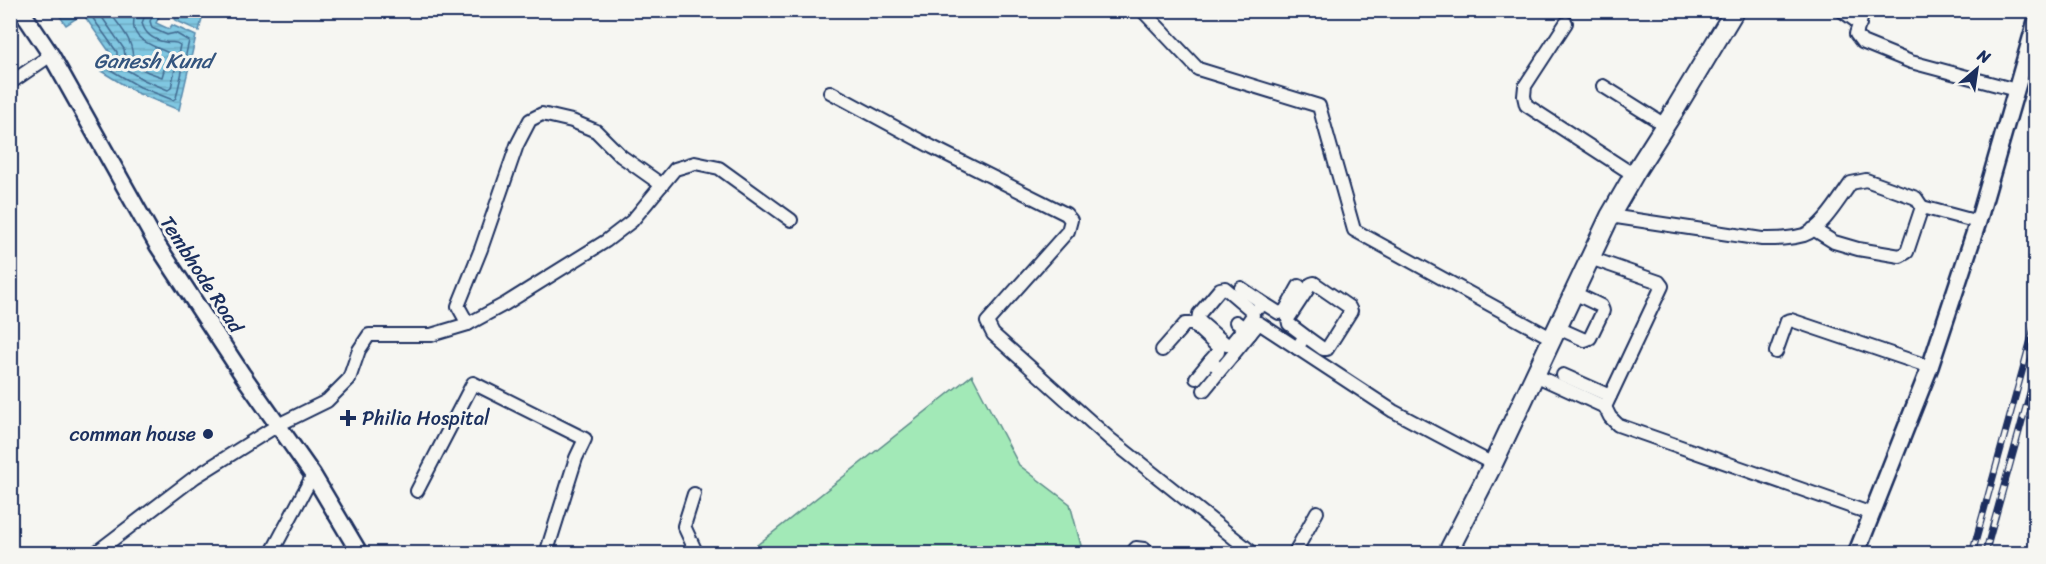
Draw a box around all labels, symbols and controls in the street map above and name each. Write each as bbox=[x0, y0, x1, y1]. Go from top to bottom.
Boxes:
north arrow bbox=[1947, 39, 2007, 99]
text: N bbox=[1971, 40, 1997, 72]
water label: Ganesh Kund bbox=[94, 42, 217, 80]
street label: Tembhode Road bbox=[150, 208, 254, 341]
place label: Philia Hospital bbox=[362, 401, 490, 436]
marker: Philia Hospital bbox=[339, 409, 357, 427]
place label: comman house bbox=[70, 417, 196, 452]
marker: comman house bbox=[201, 427, 215, 441]

